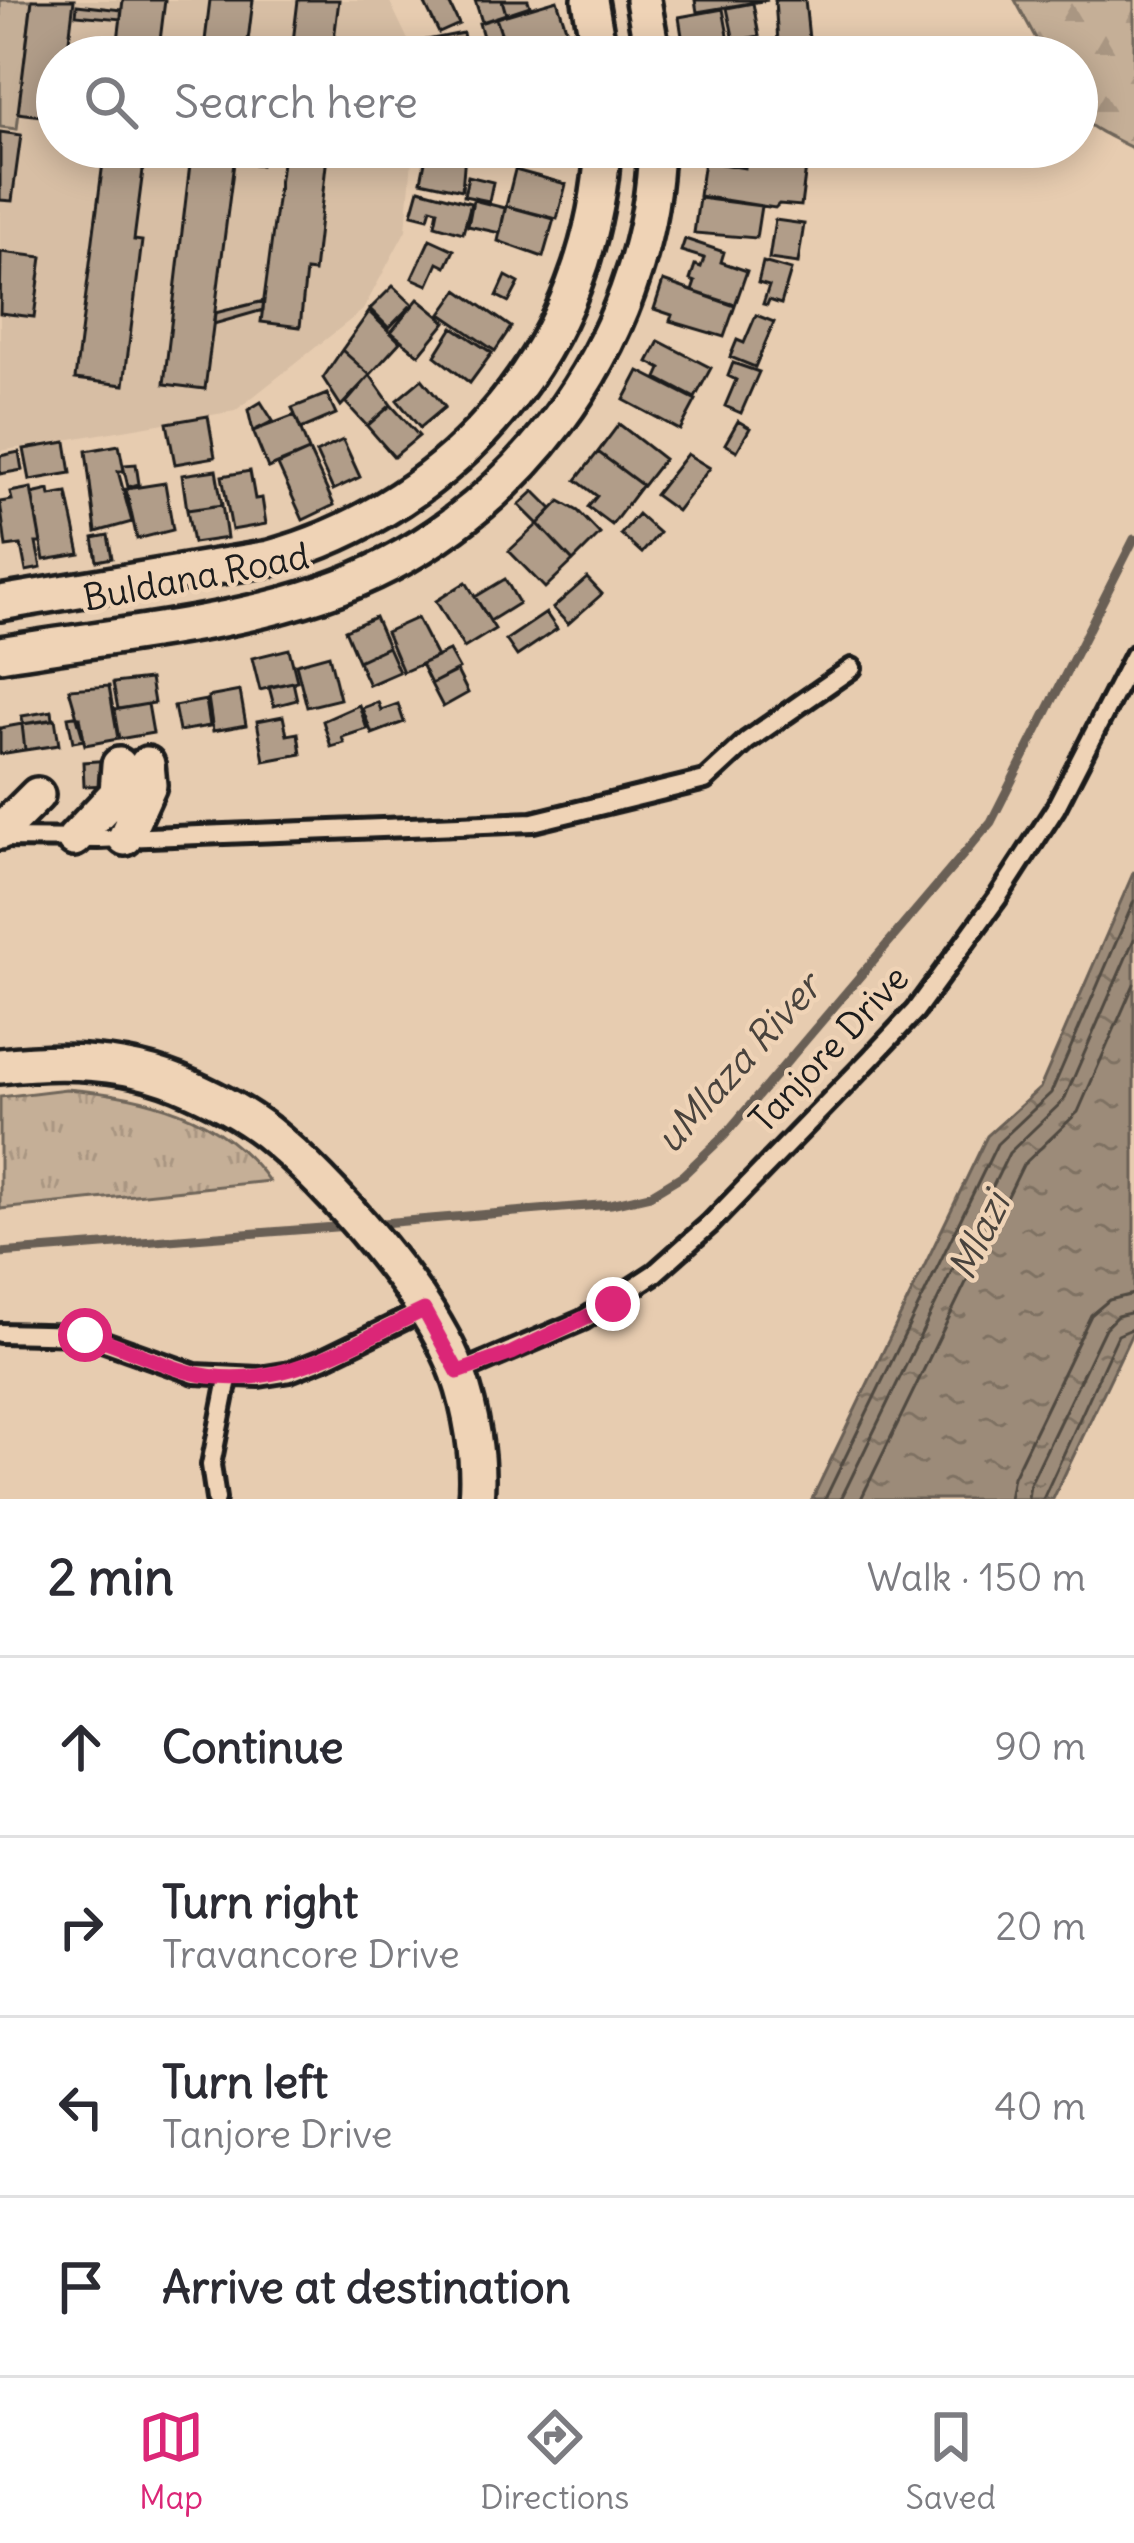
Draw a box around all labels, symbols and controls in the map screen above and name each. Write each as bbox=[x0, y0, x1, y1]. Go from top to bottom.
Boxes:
search box bbox=[36, 36, 1098, 168]
icon: search bbox=[78, 69, 144, 135]
text: Search here bbox=[174, 74, 418, 130]
street label: Buldana Road bbox=[79, 533, 313, 621]
street label: Tanjore Drive bbox=[740, 956, 918, 1142]
water label: uMlaza River bbox=[645, 960, 834, 1163]
water label: Mlazi bbox=[937, 1181, 1023, 1287]
route end bbox=[586, 1277, 640, 1331]
route start bbox=[58, 1308, 112, 1362]
text: 2 min bbox=[48, 1545, 174, 1609]
text: Walk · 150 m bbox=[867, 1553, 1086, 1602]
icon: ahead bbox=[48, 1714, 114, 1780]
text: Continue bbox=[162, 1719, 344, 1775]
text: 90 m bbox=[994, 1722, 1086, 1771]
text: Turn right bbox=[162, 1874, 358, 1930]
icon: right bbox=[48, 1894, 114, 1960]
text: 20 m bbox=[995, 1902, 1086, 1951]
text: Travancore Drive bbox=[162, 1930, 460, 1979]
text: Turn left bbox=[162, 2054, 328, 2110]
icon: left bbox=[48, 2074, 114, 2140]
text: 40 m bbox=[994, 2082, 1086, 2131]
text: Tanjore Drive bbox=[162, 2110, 393, 2159]
icon: arrive bbox=[48, 2254, 114, 2320]
text: Arrive at destination bbox=[162, 2259, 571, 2315]
tab: Map bbox=[138, 2404, 204, 2518]
tab: Directions bbox=[480, 2404, 629, 2518]
tab: Saved bbox=[906, 2404, 996, 2518]

